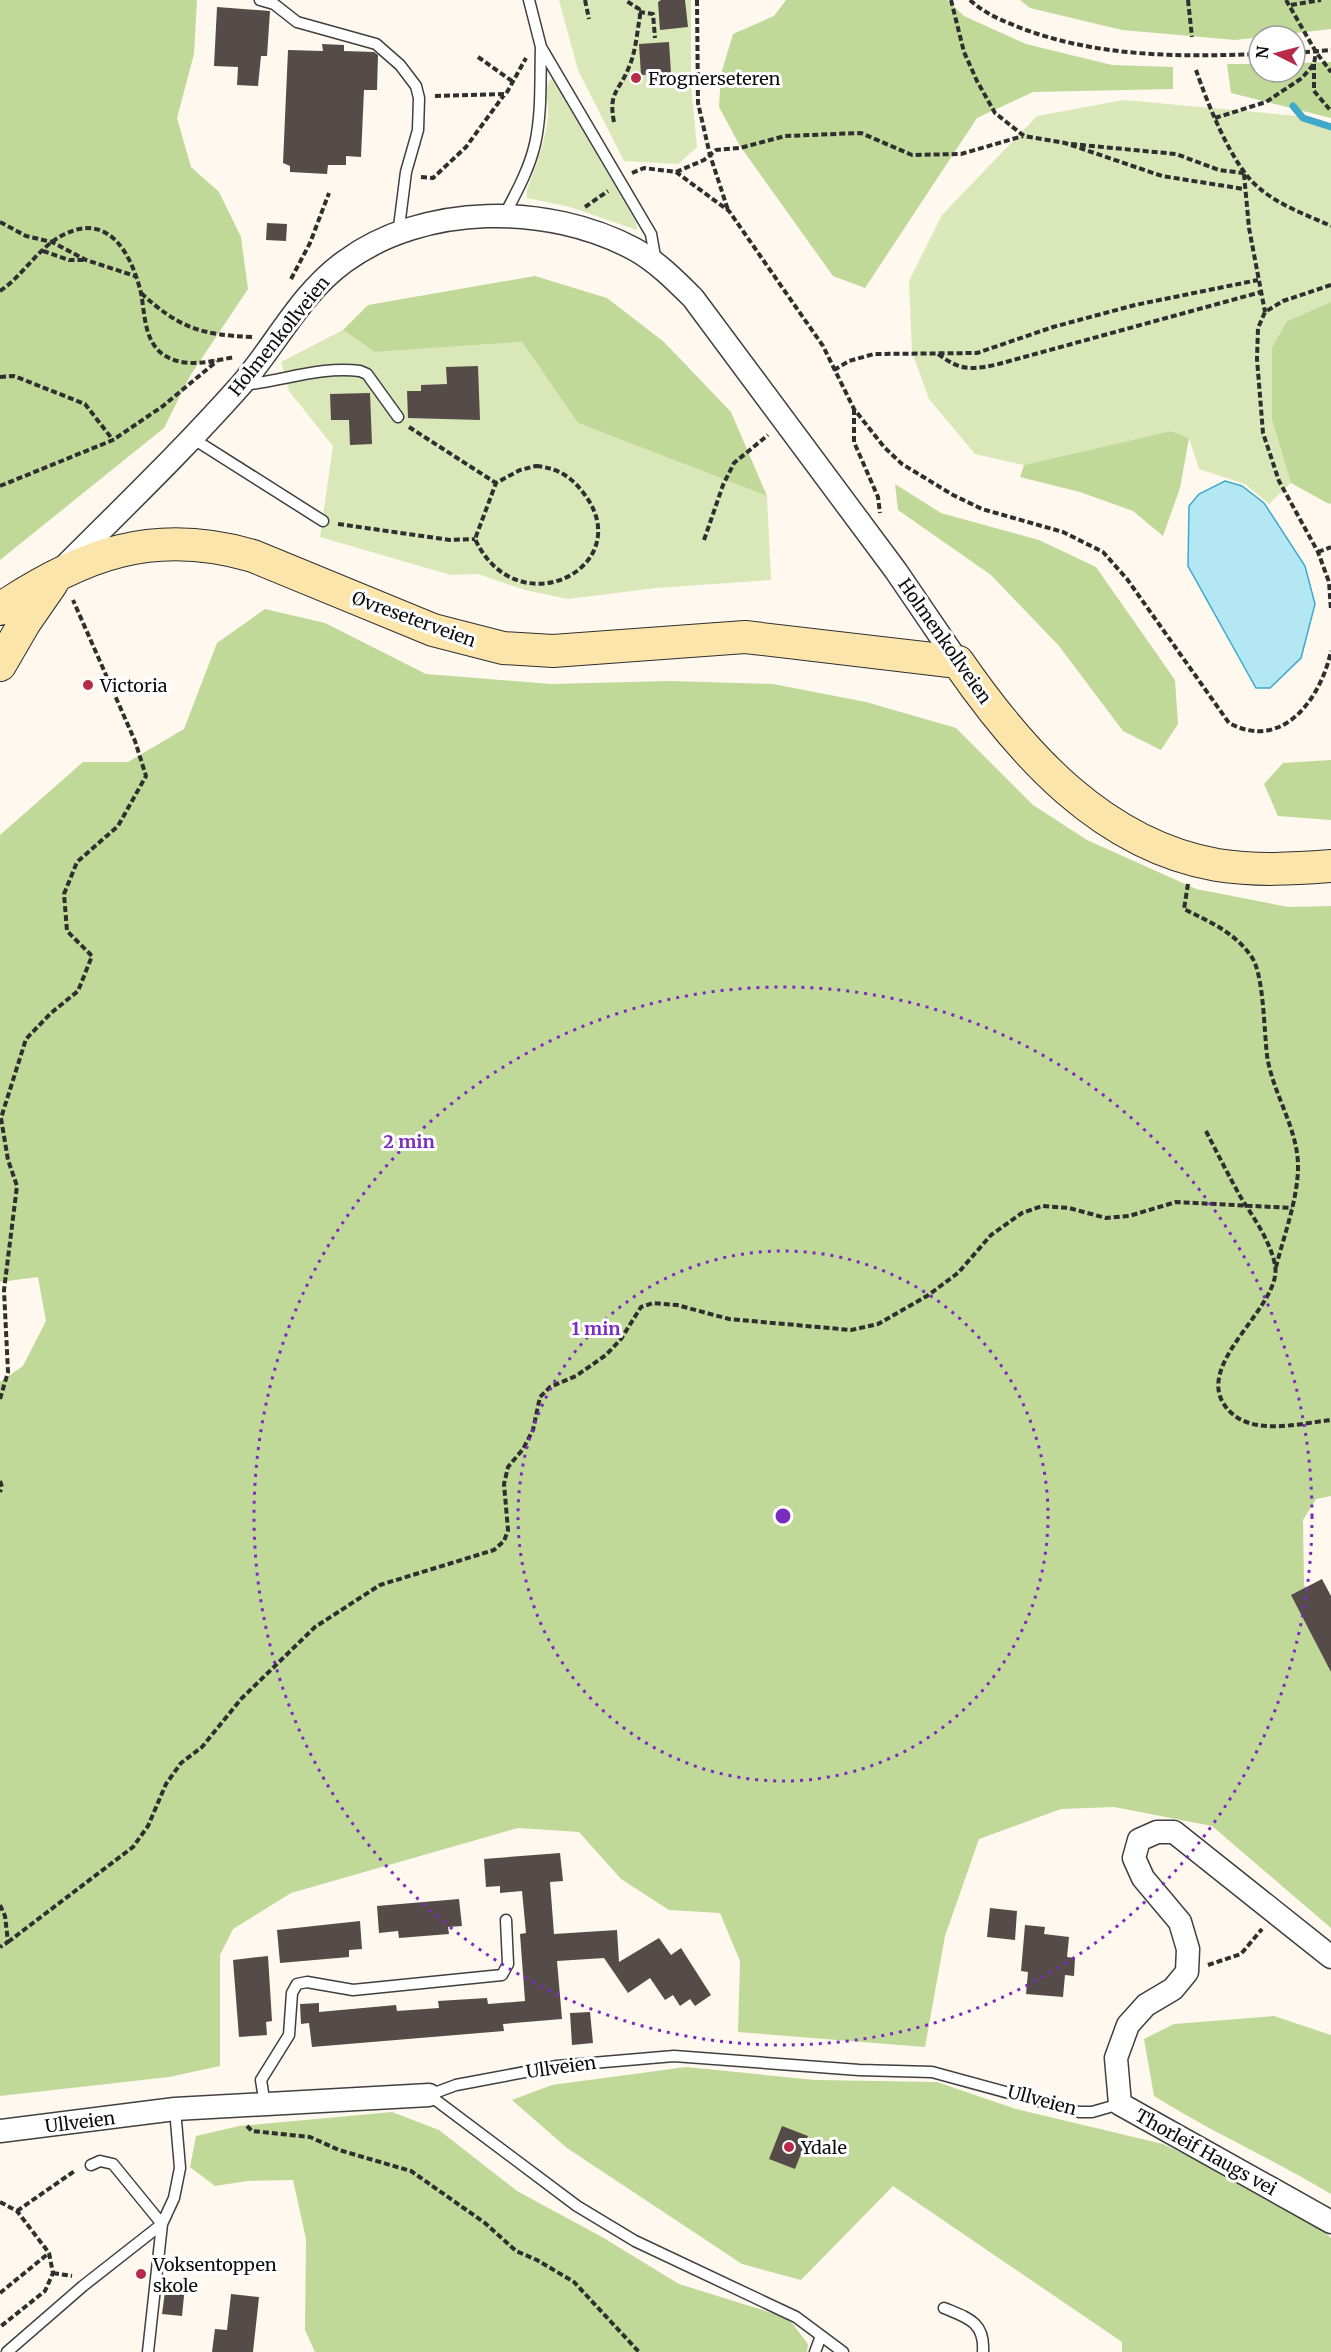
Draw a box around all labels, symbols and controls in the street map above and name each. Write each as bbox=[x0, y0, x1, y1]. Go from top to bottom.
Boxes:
north arrow bbox=[1247, 24, 1307, 84]
text: N bbox=[1251, 45, 1273, 60]
place label: Frognerseteren bbox=[648, 67, 781, 90]
marker: Frognerseteren bbox=[629, 71, 643, 85]
street label: Holmenkollveien bbox=[223, 271, 335, 401]
street label: Holmenkollveien bbox=[893, 574, 997, 708]
street label: Øvreseterveien bbox=[349, 586, 479, 652]
place label: Victoria bbox=[99, 674, 168, 697]
marker: Victoria bbox=[81, 678, 95, 692]
text: 2 min bbox=[383, 1130, 435, 1153]
text: 1 min bbox=[571, 1317, 621, 1340]
centre of rings bbox=[773, 1506, 793, 1526]
street label: Ullveien bbox=[524, 2051, 598, 2083]
street label: Ullveien bbox=[1005, 2080, 1079, 2120]
street label: Thorleif Haugs vei bbox=[1131, 2104, 1281, 2200]
street label: Ullveien bbox=[44, 2106, 117, 2138]
place label: Ydale bbox=[800, 2136, 847, 2159]
marker: Ydale bbox=[782, 2140, 796, 2154]
place label: Voksentoppen skole bbox=[152, 2253, 277, 2297]
marker: Voksentoppen skole bbox=[134, 2267, 148, 2281]

